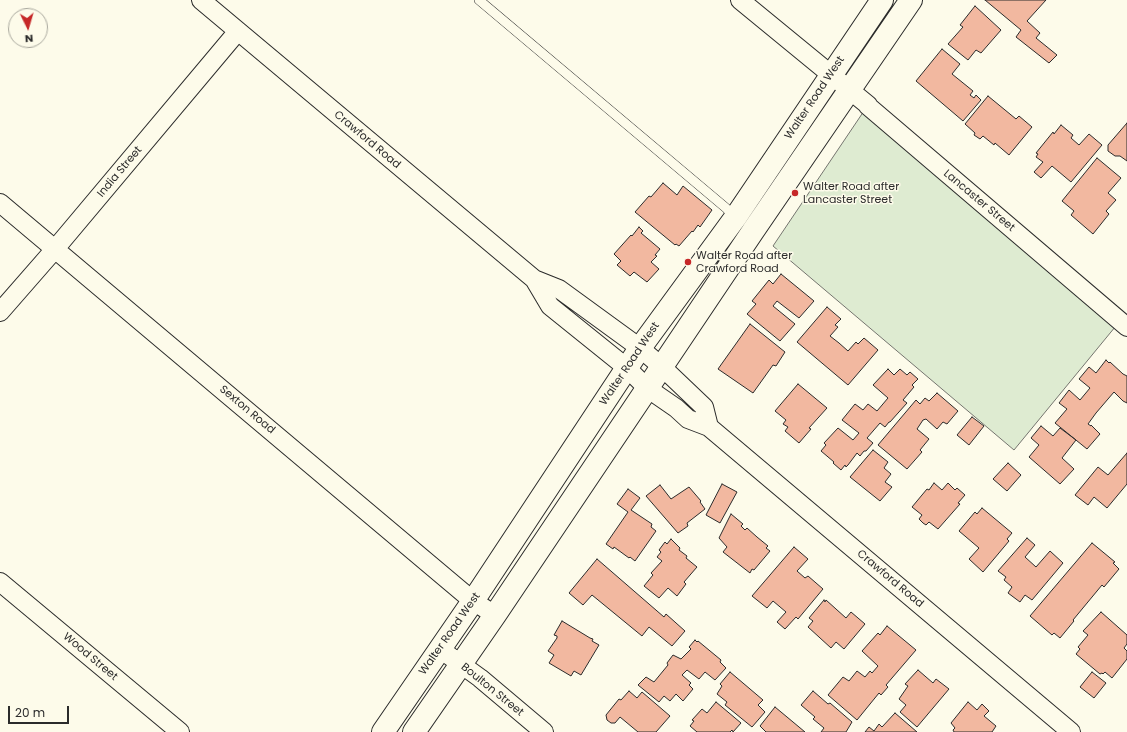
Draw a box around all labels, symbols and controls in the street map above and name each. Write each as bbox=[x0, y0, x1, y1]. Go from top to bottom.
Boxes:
north arrow bbox=[8, 8, 48, 48]
text: N bbox=[24, 31, 34, 47]
street label: Walter Road West bbox=[782, 54, 848, 142]
street label: Crawford Road bbox=[331, 108, 403, 172]
street label: India Street bbox=[95, 144, 145, 200]
street label: Lancaster Street bbox=[941, 167, 1017, 235]
place label: Walter Road after Lancaster Street bbox=[803, 180, 899, 206]
marker: Walter Road after Lancaster Street bbox=[790, 188, 800, 198]
place label: Walter Road after Crawford Road bbox=[696, 249, 792, 275]
marker: Walter Road after Crawford Road bbox=[683, 257, 693, 267]
street label: Walter Road West bbox=[597, 320, 663, 408]
street label: Sexton Road bbox=[217, 383, 277, 437]
street label: Crawford Road bbox=[854, 547, 926, 611]
street label: Walter Road West bbox=[417, 590, 483, 678]
street label: Wood Street bbox=[60, 630, 120, 684]
street label: Boulton Street bbox=[458, 661, 526, 719]
scale bar bbox=[10, 698, 71, 724]
text: 20 m bbox=[15, 704, 45, 721]

